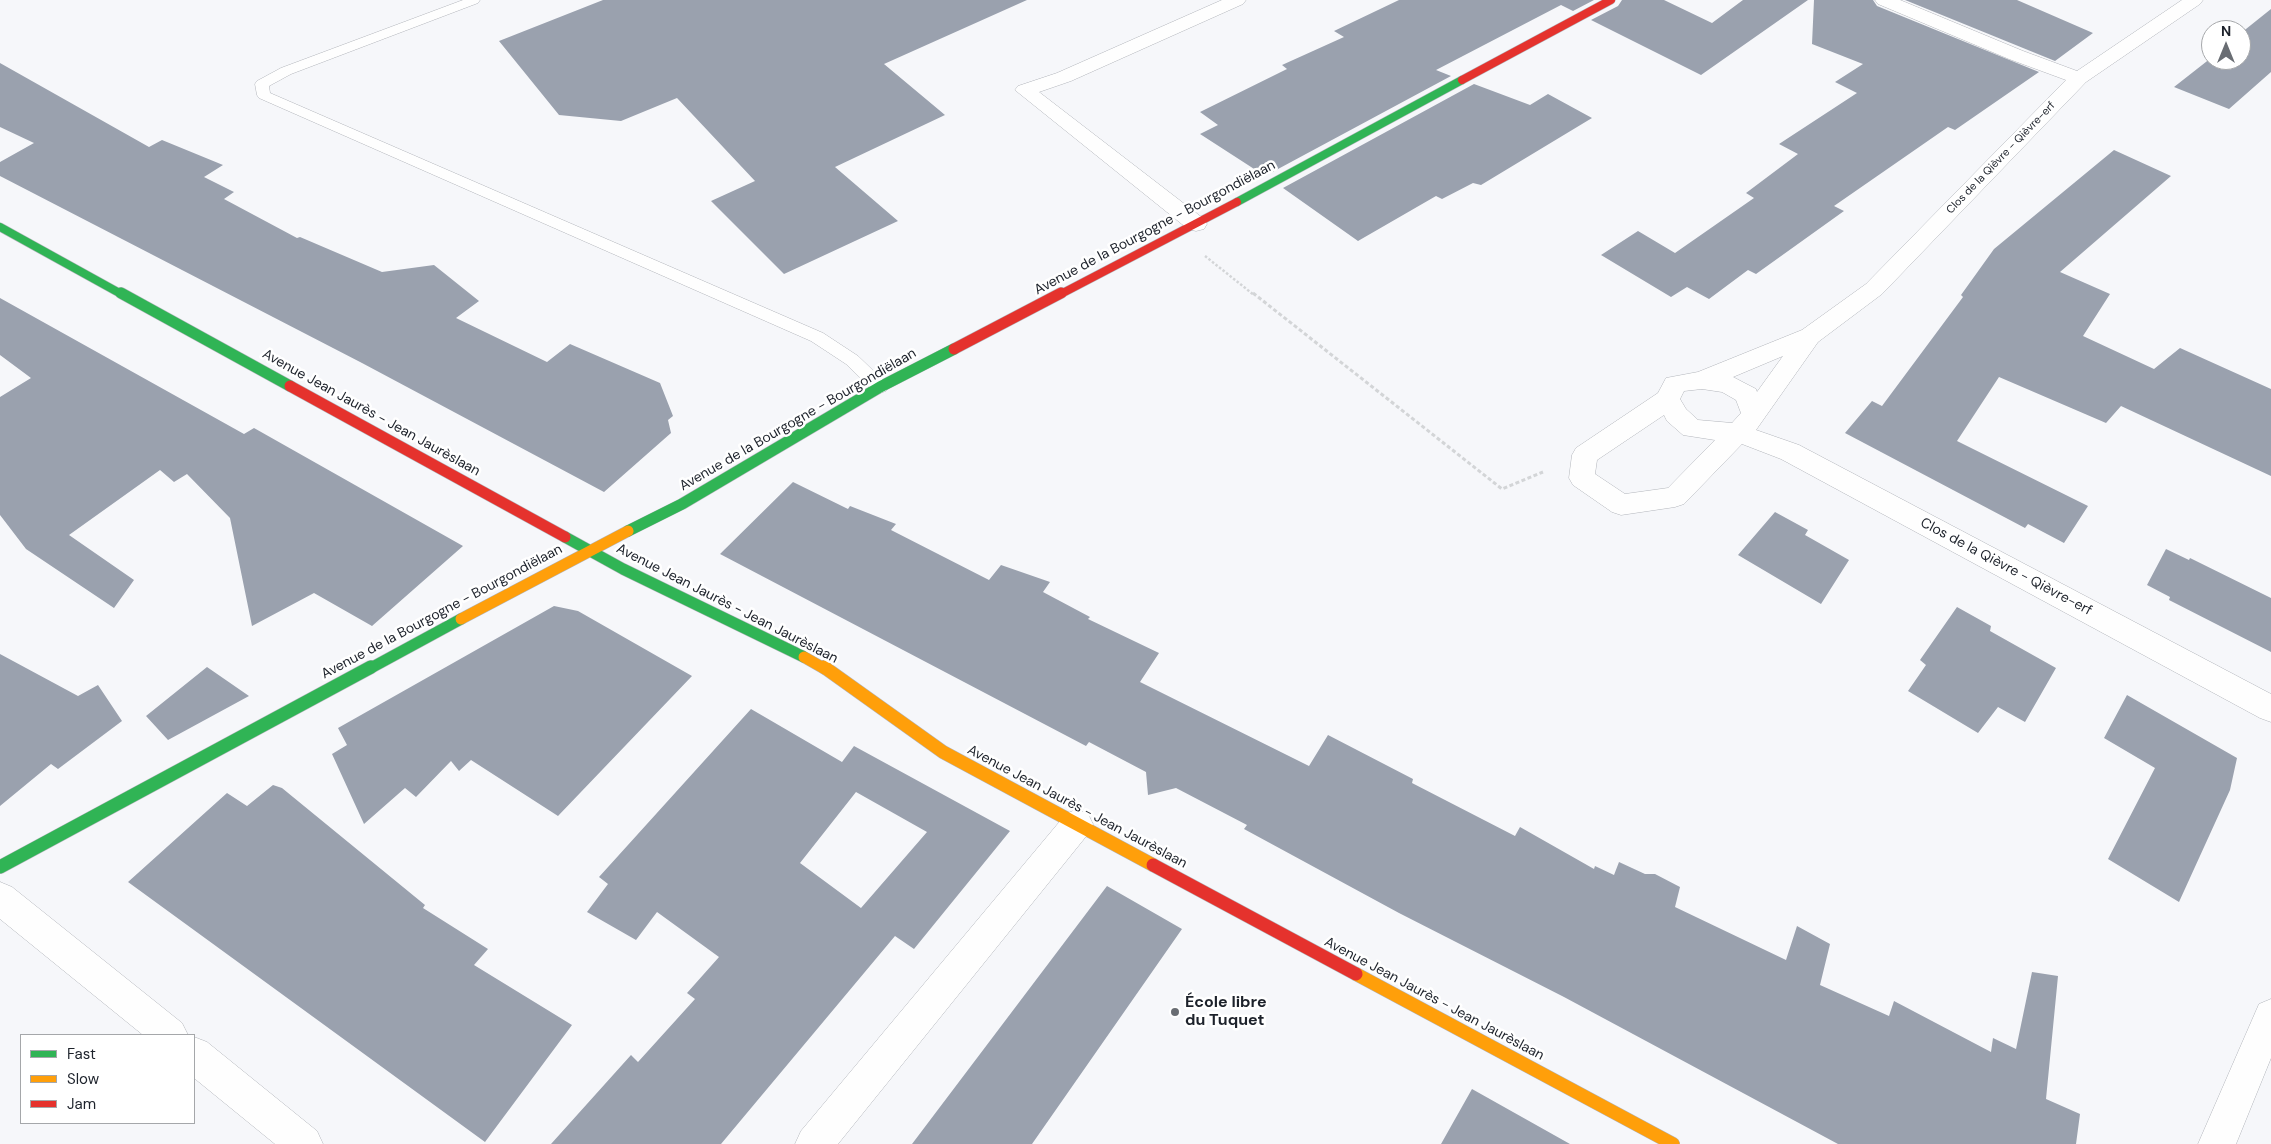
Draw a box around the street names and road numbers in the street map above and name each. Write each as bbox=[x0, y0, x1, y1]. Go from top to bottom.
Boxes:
street label: Clos de la Qièvre - Qièvre-erf bbox=[1944, 99, 2058, 217]
street label: Avenue de la Bourgogne - Bourgondiëlaan bbox=[1032, 157, 1278, 299]
street label: Avenue de la Bourgogne - Bourgondiëlaan bbox=[677, 345, 919, 495]
street label: Avenue Jean Jaurès - Jean Jaurèslaan bbox=[259, 346, 483, 480]
street label: Clos de la Qièvre - Qièvre-erf bbox=[1917, 515, 2095, 619]
street label: Avenue de la Bourgogne - Bourgondiëlaan bbox=[319, 541, 565, 683]
street label: Avenue Jean Jaurès - Jean Jaurèslaan bbox=[613, 541, 841, 667]
street label: Avenue Jean Jaurès - Jean Jaurèslaan bbox=[964, 742, 1190, 872]
street label: Avenue Jean Jaurès - Jean Jaurèslaan bbox=[1321, 934, 1547, 1064]

